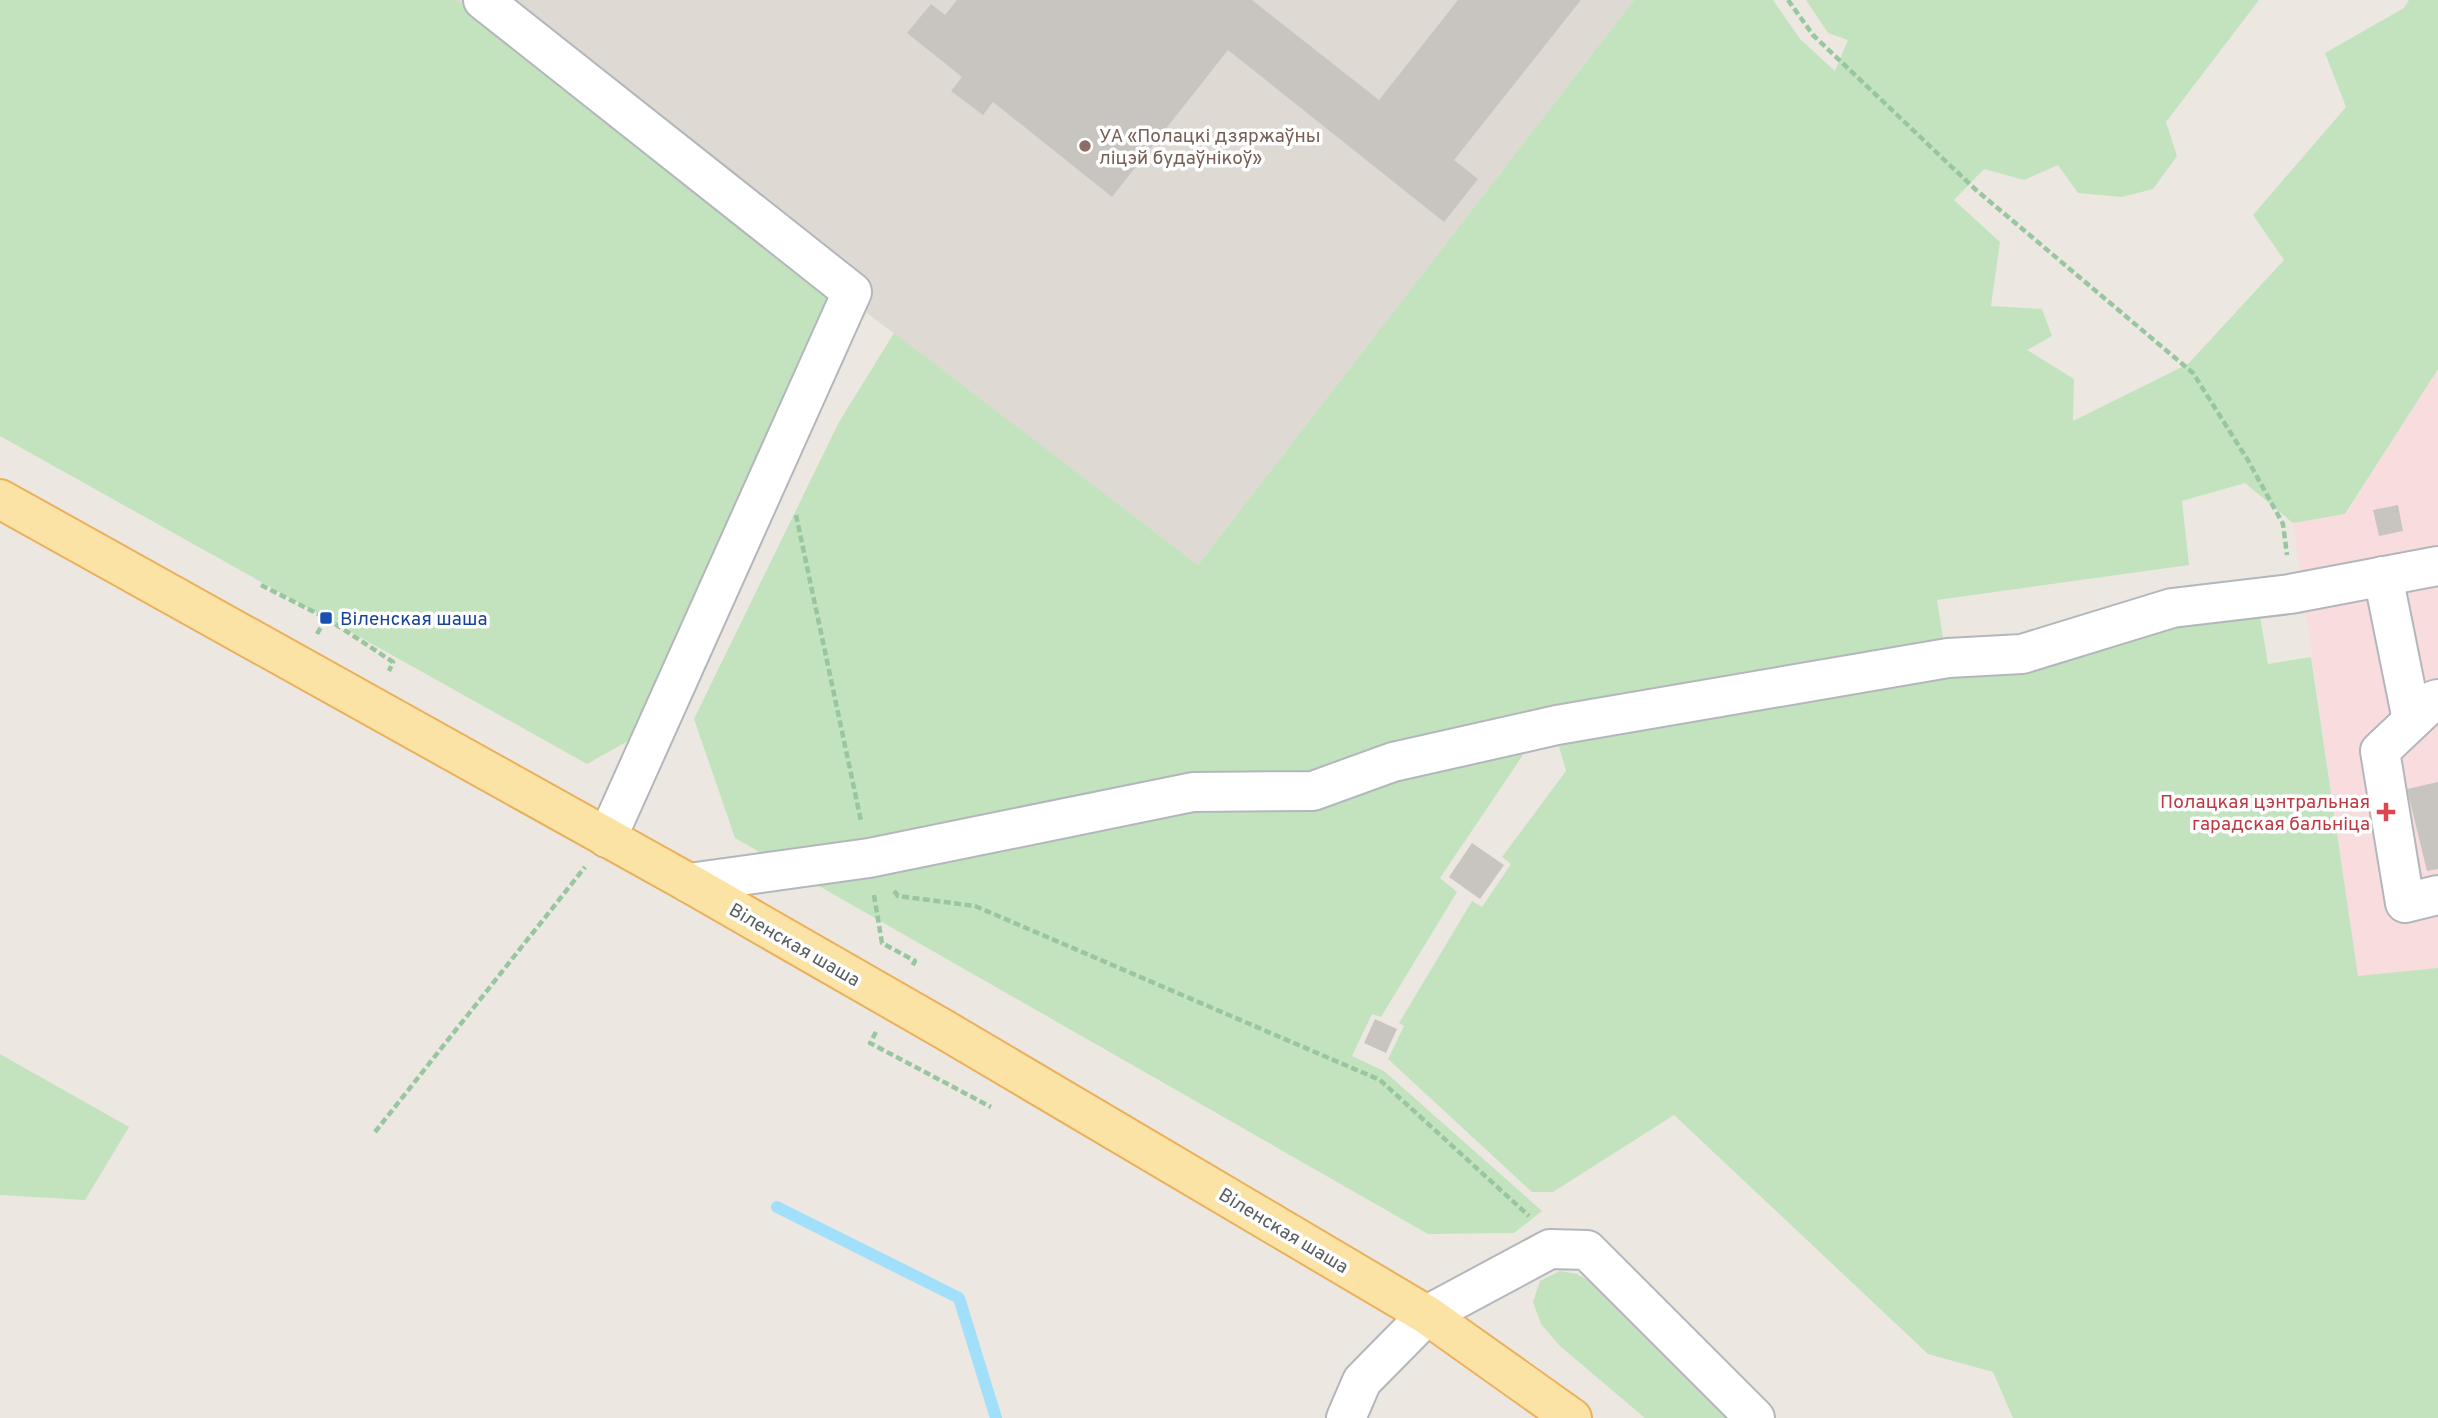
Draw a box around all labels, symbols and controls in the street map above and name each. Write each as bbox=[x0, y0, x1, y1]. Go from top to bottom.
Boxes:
place label: УА «Полацкі дзяржаўны ліцэй будаўнікоў» bbox=[1099, 125, 1321, 171]
marker: УА «Полацкі дзяржаўны ліцэй будаўнікоў» bbox=[1077, 138, 1093, 154]
place label: Віленская шаша bbox=[340, 608, 487, 632]
marker: Віленская шаша bbox=[318, 610, 334, 626]
place label: Полацкая цэнтральная гарадская бальніца bbox=[2160, 791, 2370, 837]
marker: Полацкая цэнтральная гарадская бальніца bbox=[2376, 802, 2396, 822]
street label: Віленская шаша bbox=[724, 898, 864, 993]
street label: Віленская шаша bbox=[1214, 1183, 1352, 1280]

